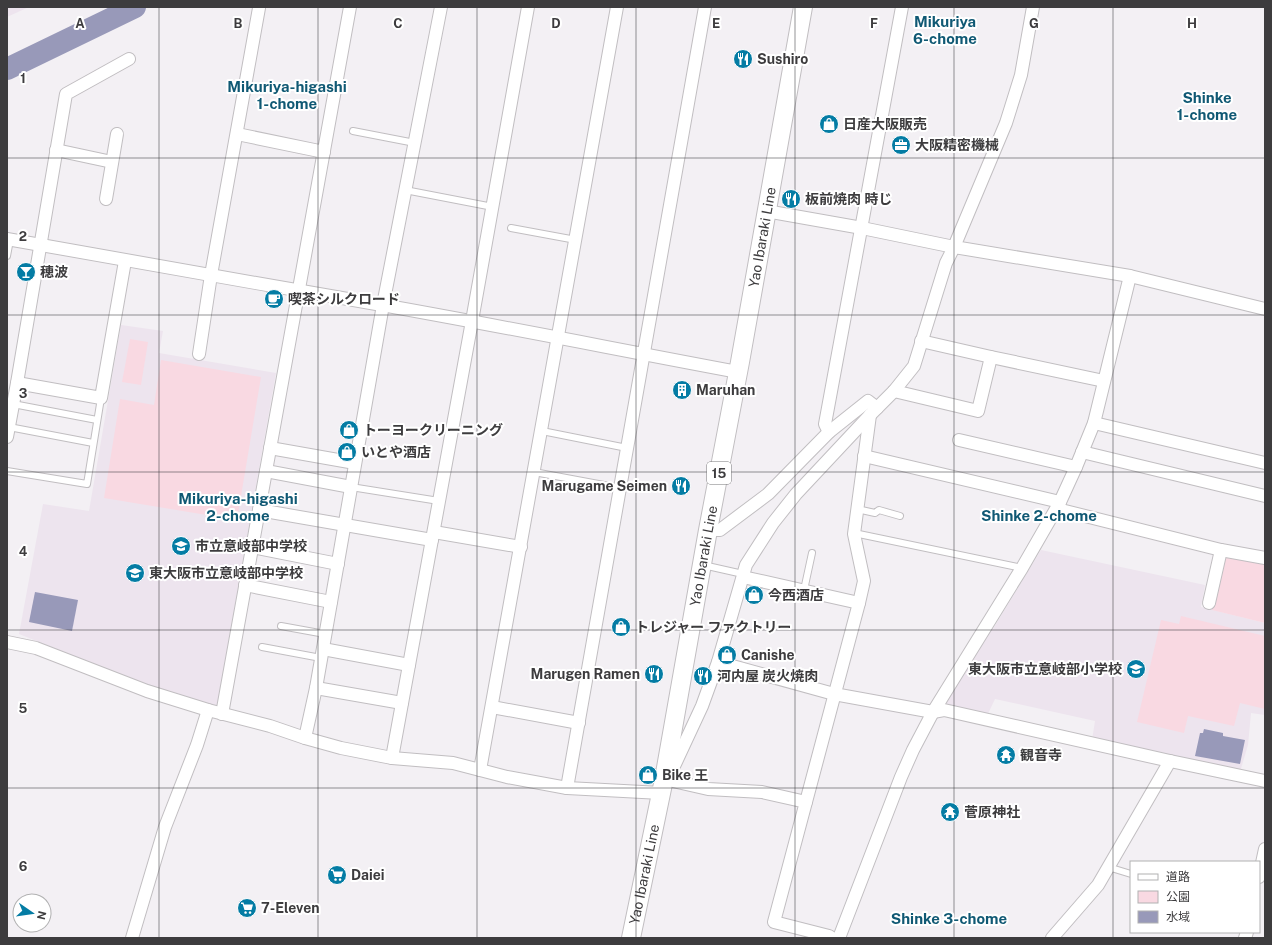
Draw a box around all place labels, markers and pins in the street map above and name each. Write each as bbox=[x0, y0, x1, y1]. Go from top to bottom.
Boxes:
restaurant icon: Sushiro bbox=[732, 48, 754, 70]
place label: Sushiro bbox=[757, 51, 808, 67]
shop icon: 日産大阪販売 bbox=[818, 113, 840, 135]
place label: 日産大阪販売 bbox=[843, 116, 927, 132]
office icon: 大阪精密機械 bbox=[890, 134, 912, 156]
place label: 大阪精密機械 bbox=[915, 137, 999, 153]
restaurant icon: 板前焼肉 時じ bbox=[780, 188, 802, 210]
place label: 板前焼肉 時じ bbox=[805, 191, 892, 207]
bar icon: 穂波 bbox=[15, 261, 37, 283]
place label: 穂波 bbox=[40, 264, 68, 280]
cafe icon: 喫茶シルクロード bbox=[263, 288, 285, 310]
place label: 喫茶シルクロード bbox=[288, 291, 400, 307]
building icon: Maruhan bbox=[671, 379, 693, 401]
place label: Maruhan bbox=[696, 382, 755, 398]
shop icon: トーヨークリーニング bbox=[338, 419, 360, 441]
place label: トーヨークリーニング bbox=[363, 422, 503, 438]
shop icon: いとや酒店 bbox=[336, 441, 358, 463]
place label: いとや酒店 bbox=[361, 444, 431, 460]
restaurant icon: Marugame Seimen bbox=[670, 475, 692, 497]
place label: Marugame Seimen bbox=[542, 478, 667, 494]
school or university icon: 市立意岐部中学校 bbox=[170, 535, 192, 557]
place label: 市立意岐部中学校 bbox=[195, 538, 307, 554]
school or university icon: 東大阪市立意岐部中学校 bbox=[124, 562, 146, 584]
place label: 東大阪市立意岐部中学校 bbox=[149, 565, 303, 581]
shop icon: 今西酒店 bbox=[743, 584, 765, 606]
place label: 今西酒店 bbox=[768, 587, 824, 603]
shop icon: トレジャー ファクトリー bbox=[610, 616, 632, 638]
place label: トレジャー ファクトリー bbox=[635, 619, 791, 635]
shop icon: Canishe bbox=[716, 644, 738, 666]
place label: Canishe bbox=[741, 647, 795, 663]
school or university icon: 東大阪市立意岐部小学校 bbox=[1125, 658, 1147, 680]
place label: 東大阪市立意岐部小学校 bbox=[968, 661, 1122, 677]
restaurant icon: Marugen Ramen bbox=[643, 663, 665, 685]
restaurant icon: 河内屋 炭火焼肉 bbox=[692, 665, 714, 687]
place label: Marugen Ramen bbox=[531, 666, 640, 682]
place label: 河内屋 炭火焼肉 bbox=[717, 668, 818, 684]
temple icon: 観音寺 bbox=[995, 744, 1017, 766]
place label: 観音寺 bbox=[1020, 747, 1062, 763]
shop icon: Bike 王 bbox=[637, 764, 659, 786]
place label: Bike 王 bbox=[662, 767, 708, 783]
temple icon: 菅原神社 bbox=[939, 801, 961, 823]
place label: 菅原神社 bbox=[964, 804, 1020, 820]
supermarket icon: Daiei bbox=[326, 864, 348, 886]
place label: Daiei bbox=[351, 867, 385, 883]
supermarket icon: 7-Eleven bbox=[236, 897, 258, 919]
place label: 7-Eleven bbox=[261, 900, 320, 916]

